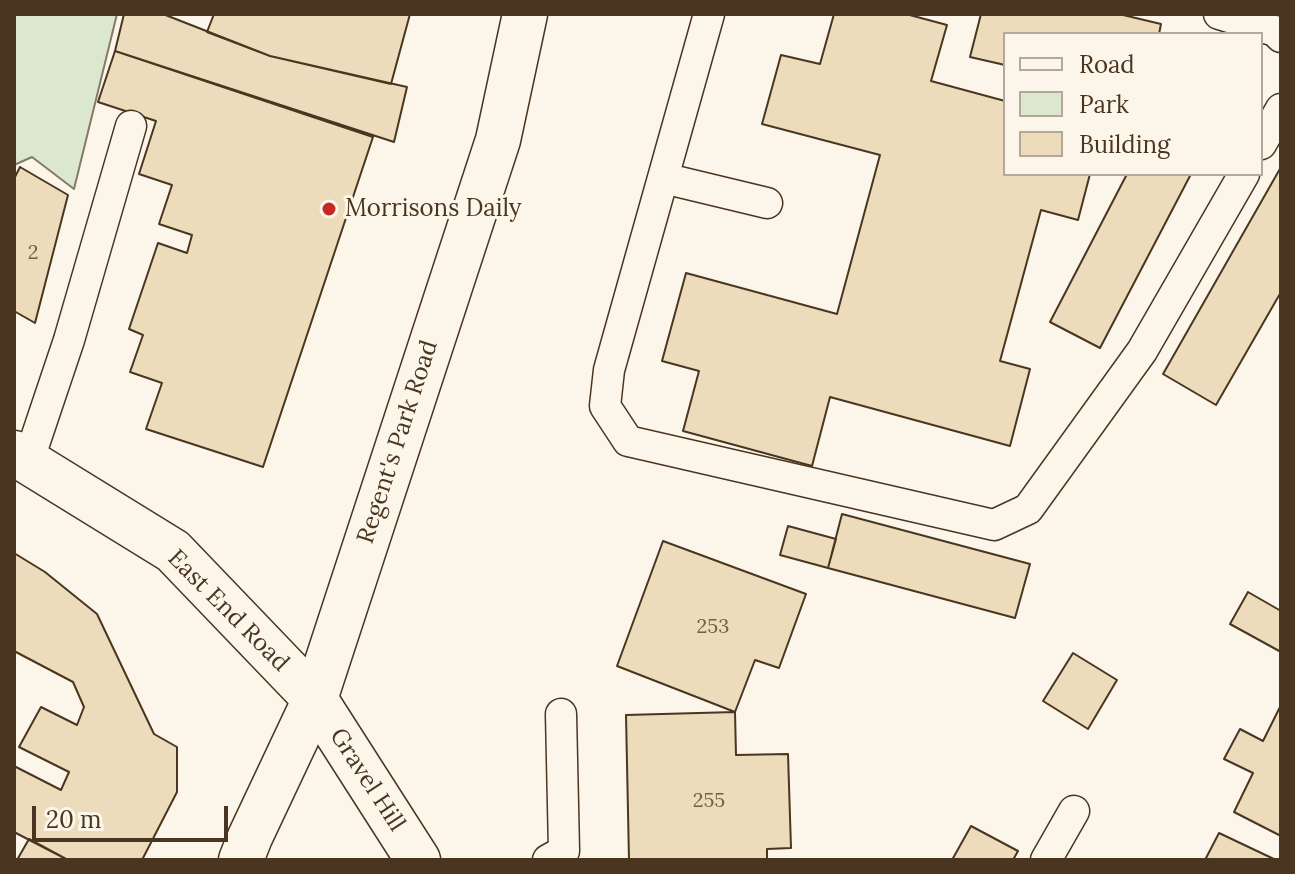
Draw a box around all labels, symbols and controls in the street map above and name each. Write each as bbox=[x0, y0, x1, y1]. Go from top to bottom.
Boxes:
legend bbox=[1003, 32, 1263, 176]
text: Road bbox=[1079, 49, 1135, 80]
text: Park bbox=[1079, 89, 1129, 120]
text: Building bbox=[1079, 129, 1170, 160]
place label: Morrisons Daily bbox=[345, 195, 522, 223]
marker: Morrisons Daily bbox=[320, 200, 338, 218]
house number: 2 bbox=[28, 241, 38, 265]
street label: Regent's Park Road bbox=[352, 337, 444, 547]
street label: East End Road bbox=[161, 544, 295, 678]
house number: 253 bbox=[697, 615, 729, 639]
street label: Gravel Hill bbox=[323, 723, 411, 837]
house number: 255 bbox=[693, 789, 725, 813]
scale bar bbox=[36, 790, 232, 840]
text: 20 m bbox=[46, 804, 102, 835]

